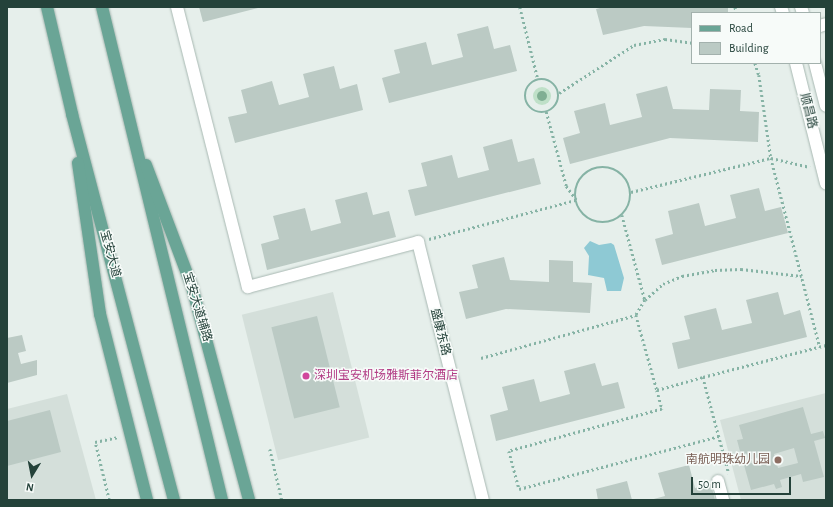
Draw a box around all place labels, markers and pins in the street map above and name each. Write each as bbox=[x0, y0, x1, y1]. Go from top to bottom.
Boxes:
place label: 深圳宝安机场雅斯菲尔酒店 bbox=[314, 369, 458, 383]
marker: 深圳宝安机场雅斯菲尔酒店 bbox=[301, 371, 311, 381]
place label: 南航明珠幼儿园 bbox=[686, 453, 770, 467]
marker: 南航明珠幼儿园 bbox=[773, 455, 783, 465]

